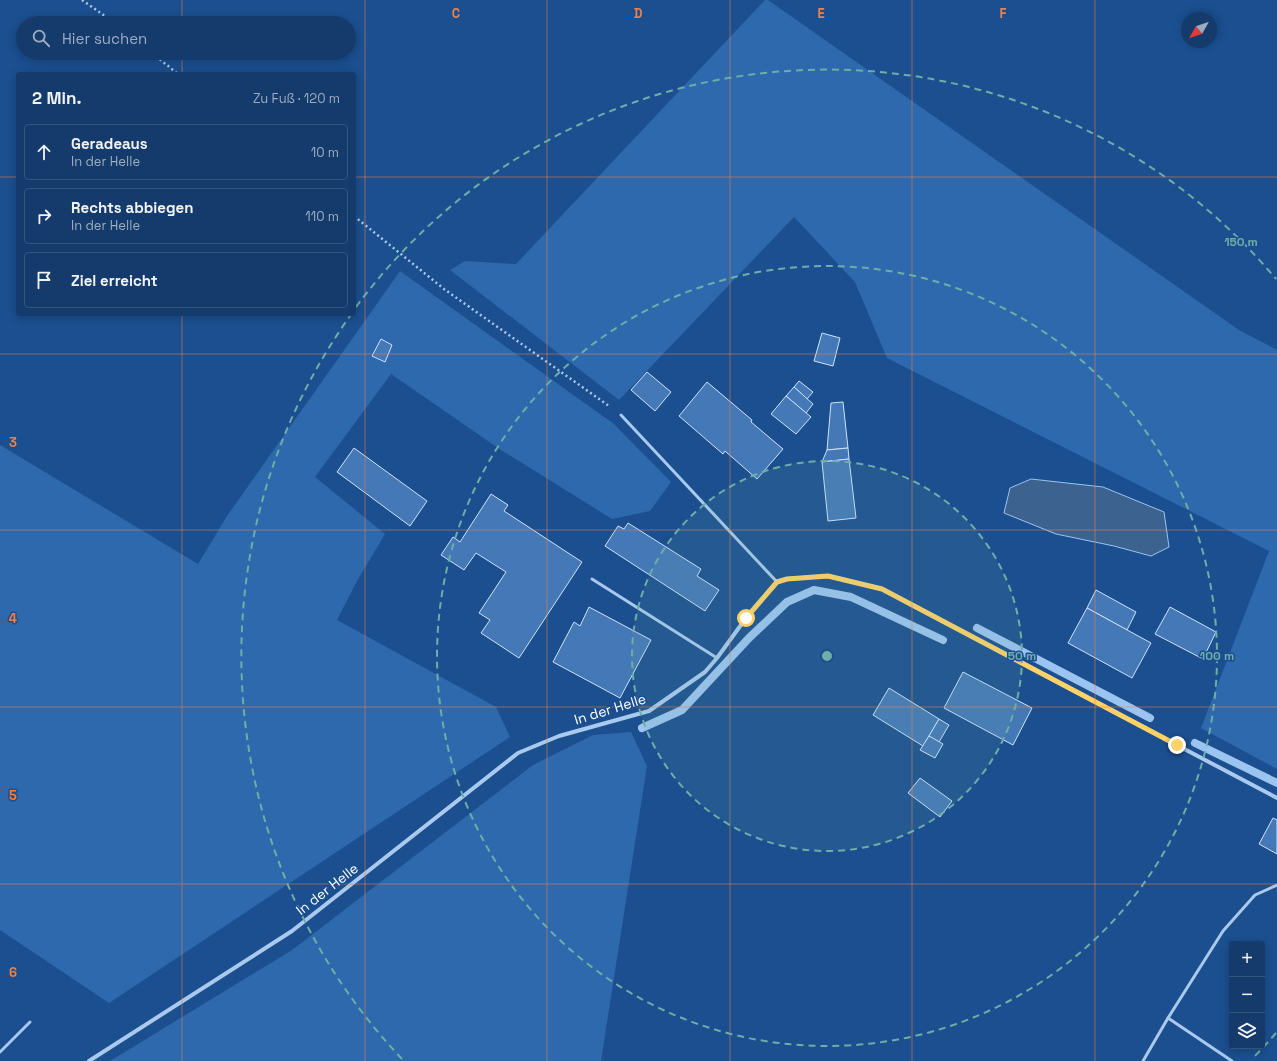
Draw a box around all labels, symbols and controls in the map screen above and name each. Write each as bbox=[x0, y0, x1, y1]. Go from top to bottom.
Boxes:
text: C bbox=[452, 5, 460, 22]
text: D bbox=[634, 5, 643, 22]
text: E bbox=[817, 5, 825, 22]
text: F bbox=[1000, 5, 1007, 22]
north arrow bbox=[1181, 12, 1217, 48]
search box bbox=[16, 16, 356, 60]
icon: search bbox=[30, 27, 52, 49]
text: Hier suchen bbox=[62, 29, 147, 48]
text: 2 Min. bbox=[32, 87, 81, 109]
text: Zu Fuß · 120 m bbox=[253, 90, 340, 107]
text: Geradeaus bbox=[71, 134, 148, 153]
icon: ahead bbox=[33, 141, 55, 163]
text: 10 m bbox=[311, 144, 339, 161]
text: In der Helle bbox=[71, 153, 140, 170]
text: Rechts abbiegen bbox=[71, 198, 193, 217]
icon: right bbox=[33, 205, 55, 227]
text: 110 m bbox=[305, 208, 339, 225]
text: In der Helle bbox=[71, 217, 140, 234]
text: 150 m bbox=[1224, 234, 1258, 250]
icon: arrive bbox=[33, 269, 55, 291]
text: Ziel erreicht bbox=[71, 271, 158, 290]
text: 3 bbox=[9, 434, 17, 451]
route start bbox=[737, 609, 755, 627]
text: 4 bbox=[9, 610, 17, 627]
text: 50 m bbox=[1008, 648, 1036, 664]
text: 100 m bbox=[1200, 648, 1234, 664]
centre of rings bbox=[820, 649, 834, 663]
street label: In der Helle bbox=[572, 690, 648, 728]
route end bbox=[1168, 736, 1186, 754]
text: 5 bbox=[9, 787, 17, 804]
street label: In der Helle bbox=[292, 859, 362, 919]
map controls bbox=[1229, 941, 1265, 1049]
button: + bbox=[1229, 941, 1265, 977]
text: 6 bbox=[9, 964, 17, 981]
button: − bbox=[1229, 977, 1265, 1013]
button: layers bbox=[1229, 1013, 1265, 1049]

